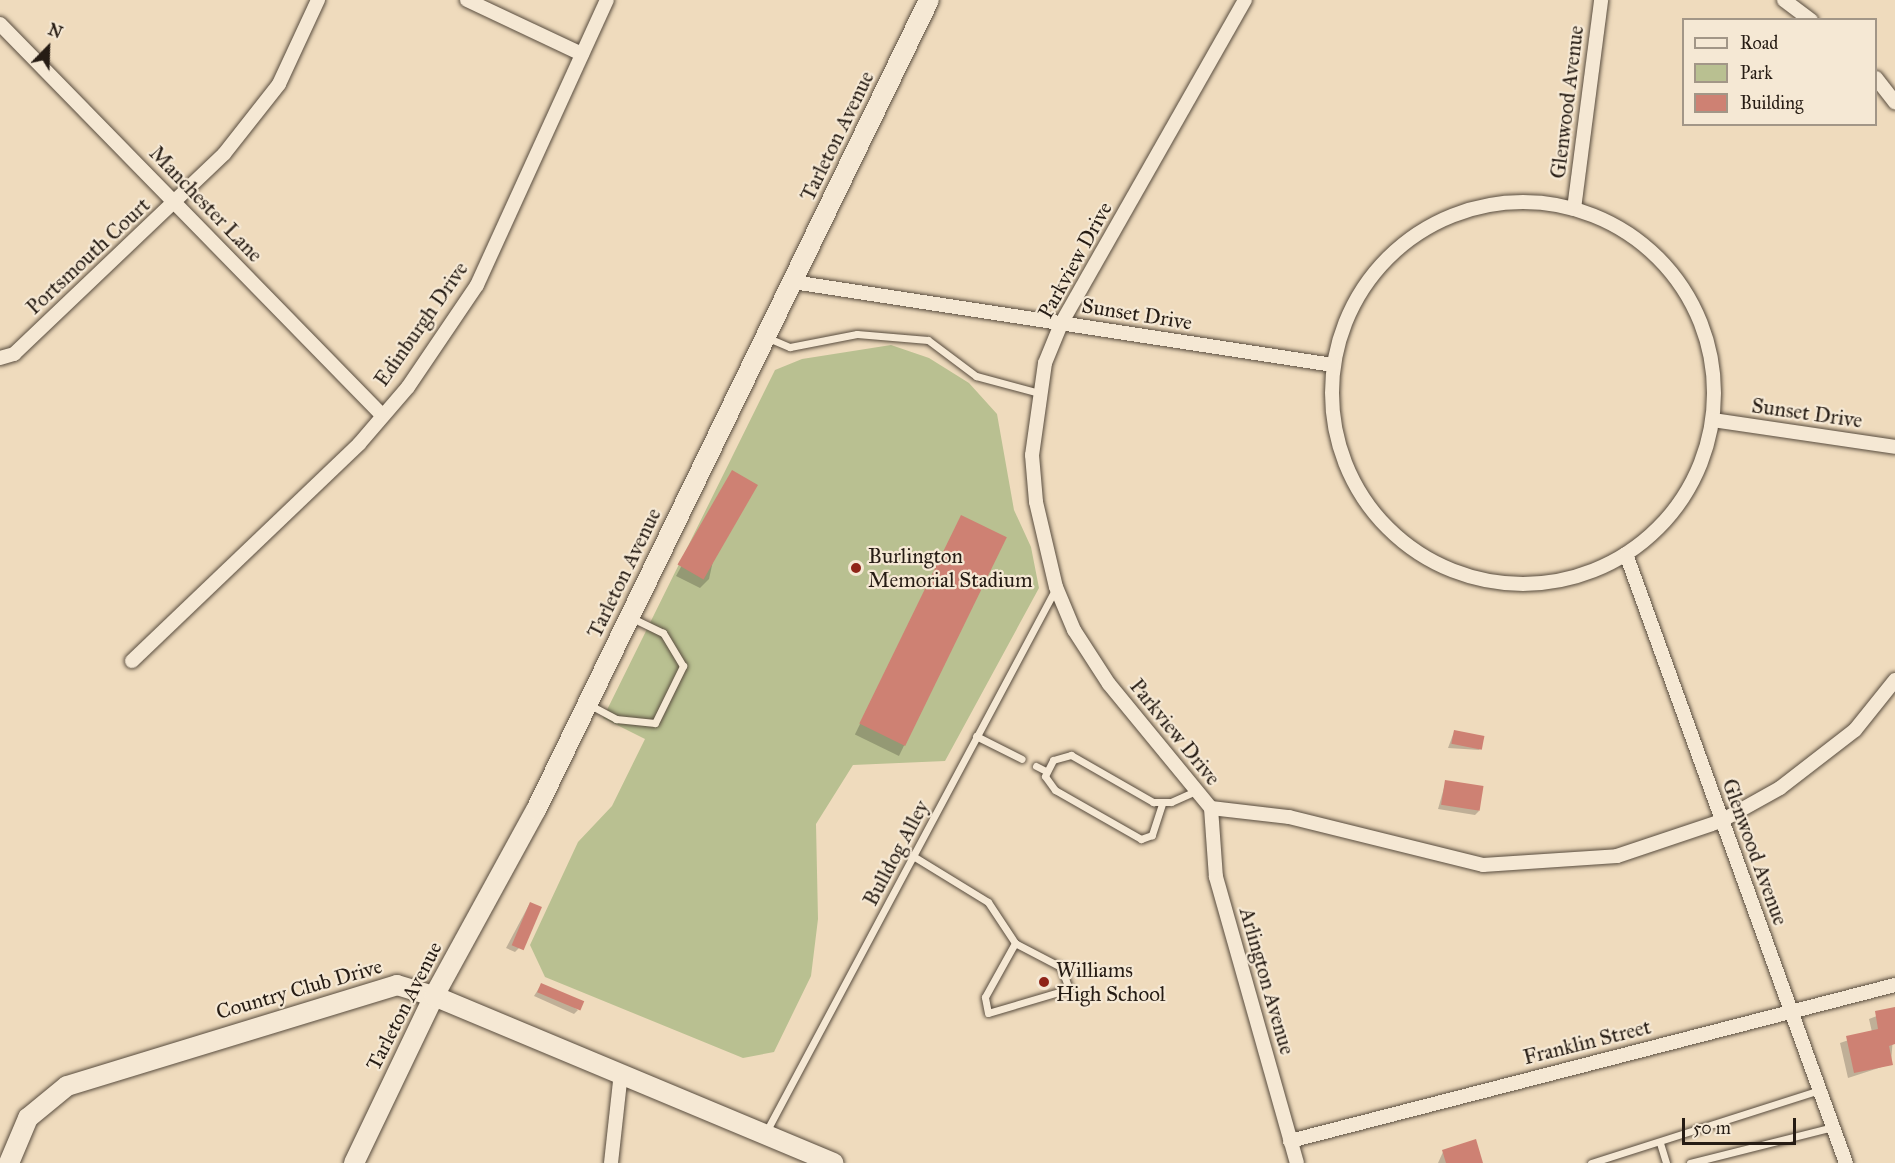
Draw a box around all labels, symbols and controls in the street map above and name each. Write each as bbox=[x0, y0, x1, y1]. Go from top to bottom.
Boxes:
north arrow bbox=[18, 18, 78, 78]
legend bbox=[1682, 18, 1877, 126]
text: N bbox=[45, 20, 65, 42]
street label: Glenwood Avenue bbox=[1545, 24, 1589, 180]
text: Road bbox=[1740, 32, 1778, 54]
text: Park bbox=[1740, 62, 1773, 84]
street label: Tarleton Avenue bbox=[795, 67, 879, 205]
text: Building bbox=[1740, 92, 1803, 114]
street label: Manchester Lane bbox=[144, 141, 268, 267]
street label: Portsmouth Court bbox=[21, 192, 155, 320]
street label: Parkview Drive bbox=[1033, 197, 1117, 323]
street label: Edinburgh Drive bbox=[369, 257, 473, 391]
street label: Sunset Drive bbox=[1080, 293, 1194, 335]
street label: Sunset Drive bbox=[1750, 393, 1864, 433]
street label: Tarleton Avenue bbox=[582, 504, 666, 642]
place label: Burlington Memorial Stadium bbox=[868, 543, 1033, 593]
marker: Burlington Memorial Stadium bbox=[849, 561, 863, 575]
street label: Parkview Drive bbox=[1124, 674, 1226, 790]
street label: Glenwood Avenue bbox=[1717, 775, 1793, 929]
street label: Bulldog Alley bbox=[858, 796, 934, 910]
street label: Arlington Avenue bbox=[1234, 905, 1300, 1057]
street label: Tarleton Avenue bbox=[361, 937, 447, 1075]
street label: Country Club Drive bbox=[213, 953, 385, 1025]
place label: Williams High School bbox=[1056, 957, 1166, 1007]
marker: Williams High School bbox=[1037, 975, 1051, 989]
street label: Franklin Street bbox=[1521, 1014, 1653, 1070]
scale bar bbox=[1685, 1106, 1799, 1144]
text: 50 m bbox=[1693, 1117, 1731, 1139]

